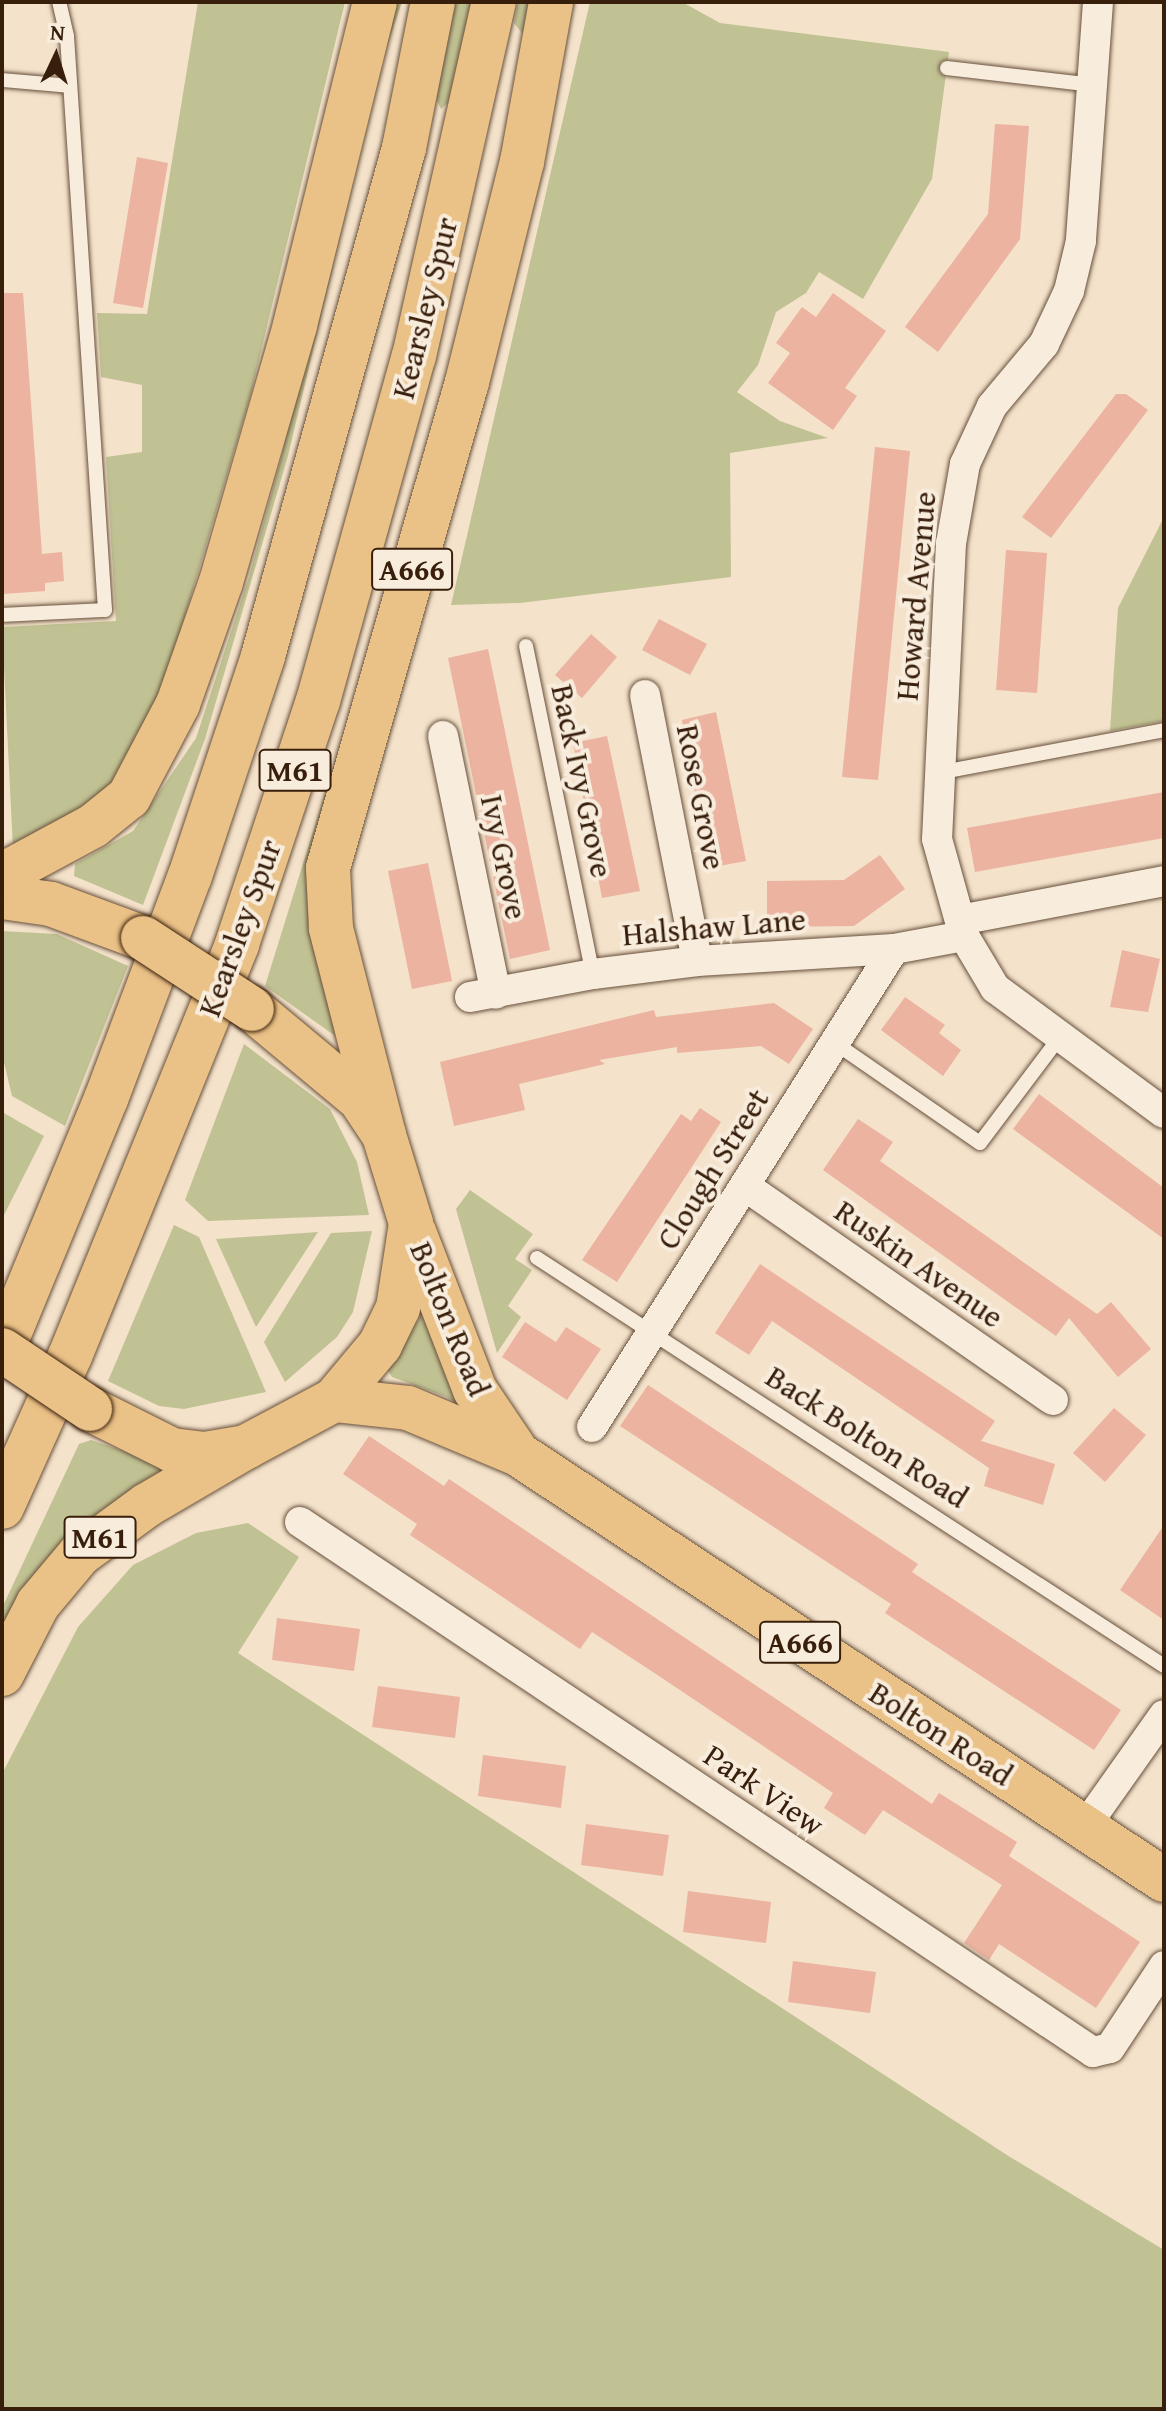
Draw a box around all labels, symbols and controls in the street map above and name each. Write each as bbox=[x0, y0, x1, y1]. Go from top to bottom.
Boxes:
north arrow bbox=[16, 16, 96, 96]
text: N bbox=[49, 16, 66, 49]
street label: Kearsley Spur bbox=[384, 213, 466, 403]
street label: Howard Avenue bbox=[888, 490, 944, 702]
road number: A666 bbox=[370, 543, 454, 595]
street label: Back Ivy Grove bbox=[543, 681, 621, 881]
street label: Rose Grove bbox=[668, 721, 734, 873]
road number: M61 bbox=[257, 744, 333, 796]
street label: Ivy Grove bbox=[472, 791, 536, 923]
street label: Kearsley Spur bbox=[190, 834, 290, 1022]
street label: Halshaw Lane bbox=[621, 900, 807, 954]
street label: Clough Street bbox=[649, 1082, 777, 1256]
street label: Ruskin Avenue bbox=[827, 1192, 1011, 1336]
street label: Bolton Road bbox=[402, 1236, 498, 1402]
street label: Back Bolton Road bbox=[759, 1357, 975, 1517]
road number: M61 bbox=[62, 1511, 138, 1563]
road number: A666 bbox=[758, 1616, 842, 1668]
street label: Bolton Road bbox=[862, 1673, 1020, 1795]
street label: Park View bbox=[697, 1736, 831, 1844]

